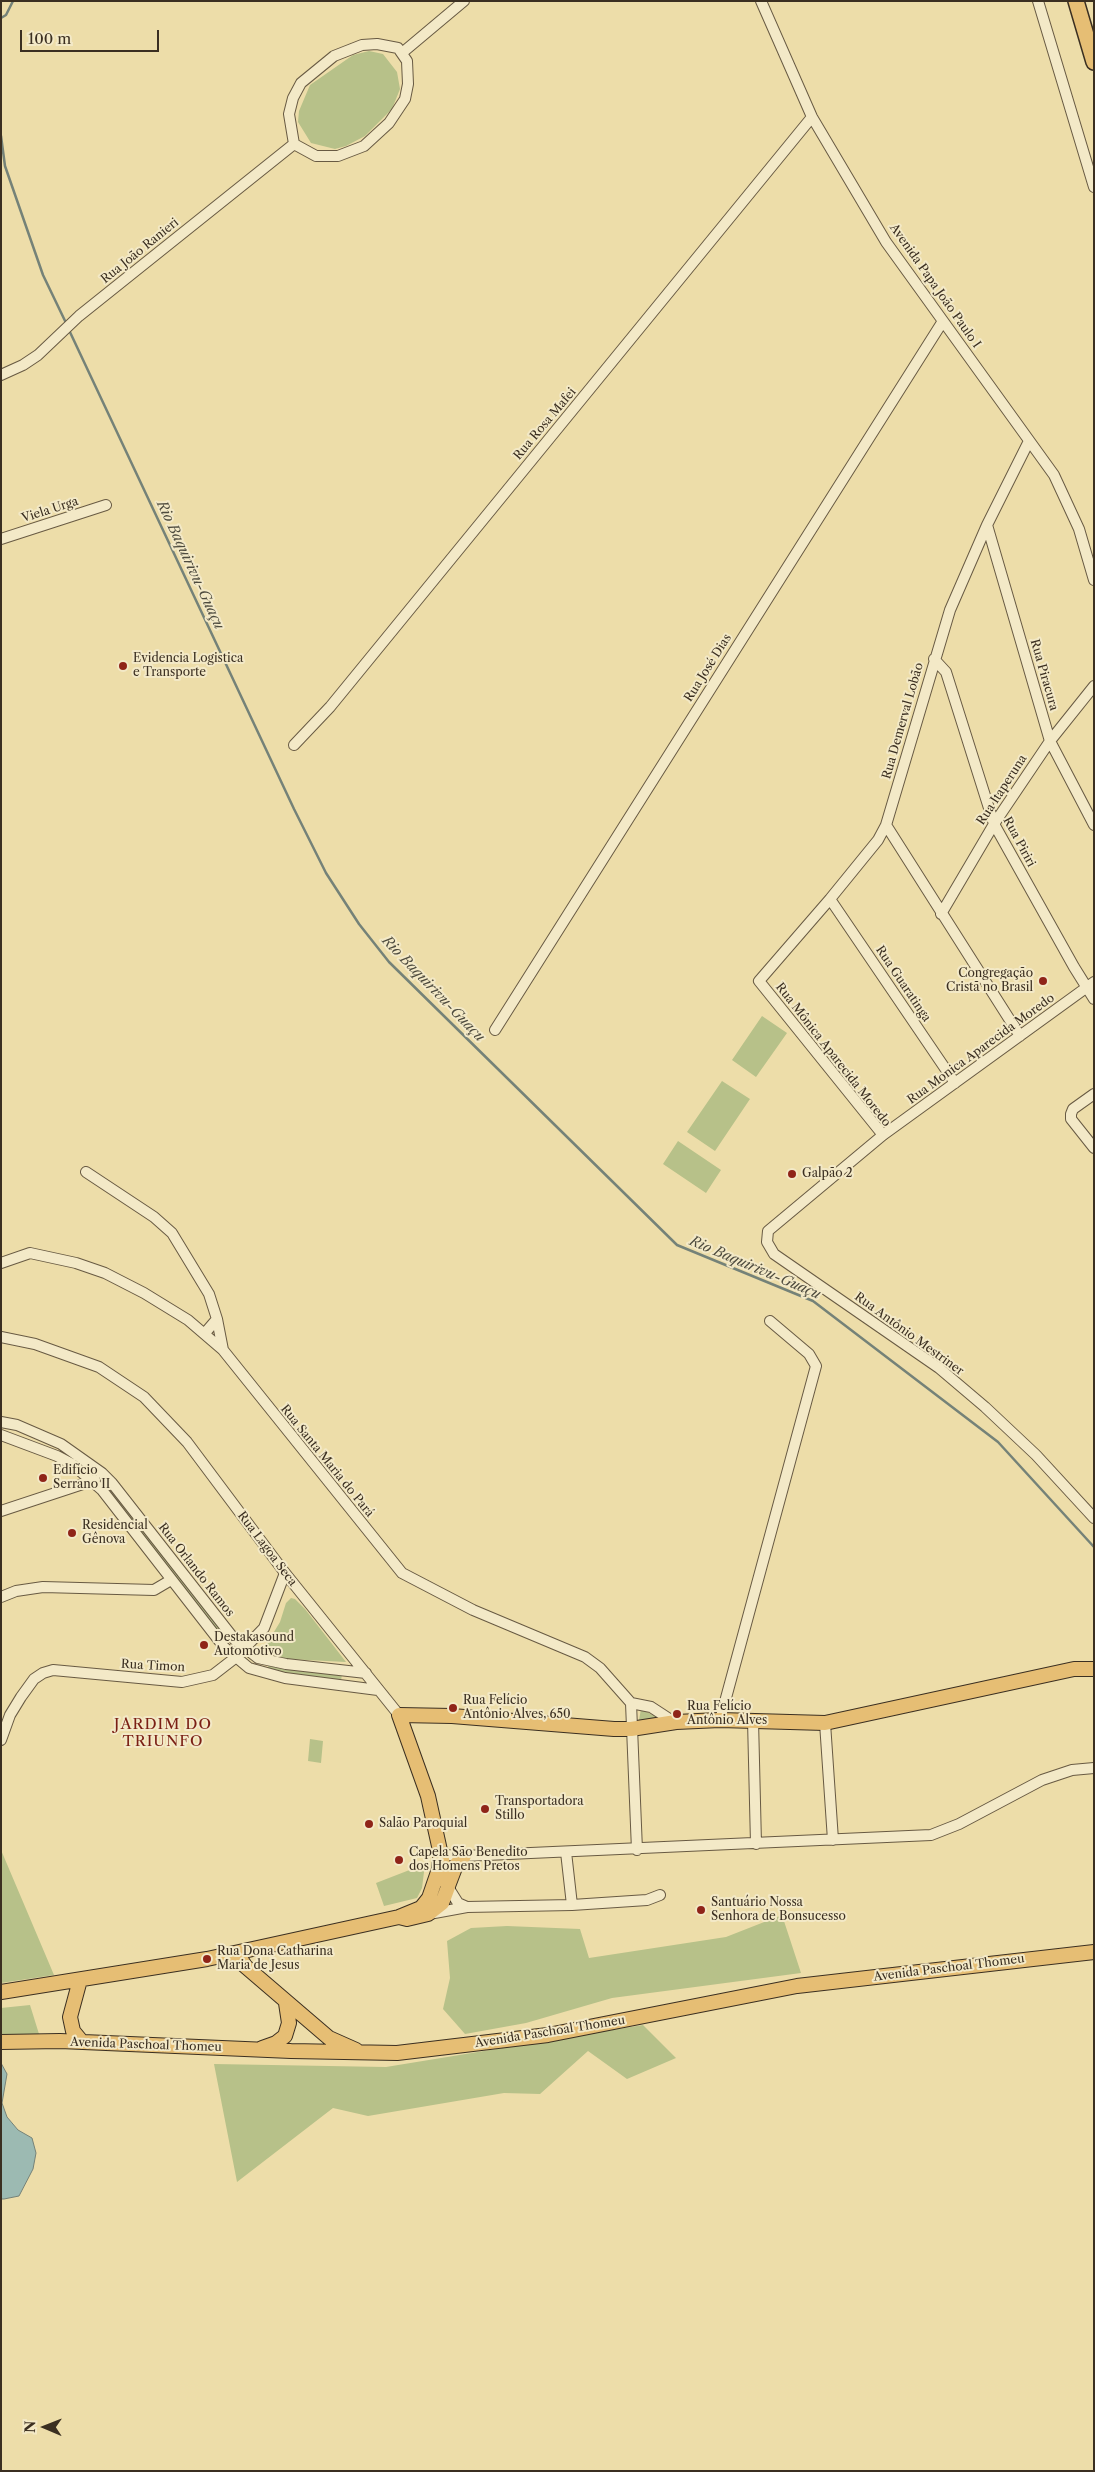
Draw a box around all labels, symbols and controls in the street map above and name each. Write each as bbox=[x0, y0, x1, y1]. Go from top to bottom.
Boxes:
scale bar bbox=[22, 20, 161, 52]
text: 100 m bbox=[28, 29, 71, 48]
street label: Rua João Ranieri bbox=[98, 215, 182, 287]
street label: Avenida Papa João Paulo I bbox=[887, 221, 983, 351]
street label: Rua Rosa Mafei bbox=[511, 385, 579, 463]
street label: Viela Urga bbox=[20, 494, 80, 526]
water label: Rio Baquirivu-Guaçu bbox=[153, 498, 227, 632]
street label: Rua José Dias bbox=[681, 631, 735, 705]
street label: Rua Piracura bbox=[1027, 638, 1061, 712]
place label: Evidencia Logistica e Transporte bbox=[133, 652, 243, 680]
marker: Evidencia Logistica e Transporte bbox=[117, 660, 129, 672]
street label: Rua Demerval Lobão bbox=[879, 661, 927, 781]
street label: Rua Itaperuna bbox=[974, 752, 1030, 828]
street label: Rua Piriri bbox=[1000, 814, 1038, 870]
water label: Rio Baquirivu-Guaçu bbox=[378, 933, 488, 1045]
street label: Rua Guaratinga bbox=[872, 943, 934, 1025]
place label: Congregação Cristã no Brasil bbox=[946, 967, 1033, 995]
marker: Congregação Cristã no Brasil bbox=[1037, 975, 1049, 987]
street label: Rua Mônica Aparecida Moredo bbox=[772, 980, 894, 1130]
street label: Rua Monica Aparecida Moredo bbox=[905, 991, 1057, 1107]
place label: Galpão 2 bbox=[802, 1167, 853, 1181]
marker: Galpão 2 bbox=[786, 1168, 798, 1180]
water label: Rio Baquirivu-Guaçu bbox=[687, 1233, 823, 1303]
street label: Rua Antônio Mestriner bbox=[852, 1290, 966, 1378]
street label: Rua Santa Maria do Pará bbox=[277, 1402, 377, 1520]
place label: Edifício Serrano II bbox=[53, 1464, 110, 1492]
marker: Edifício Serrano II bbox=[37, 1472, 49, 1484]
street label: Rua Lagoa Seca bbox=[234, 1509, 300, 1589]
place label: Residencial Gênova bbox=[82, 1519, 148, 1547]
street label: Rua Orlando Ramos bbox=[155, 1520, 237, 1620]
marker: Residencial Gênova bbox=[66, 1527, 78, 1539]
place label: Destakasound Automotivo bbox=[214, 1631, 294, 1659]
marker: Destakasound Automotivo bbox=[198, 1639, 210, 1651]
street label: Rua Timon bbox=[121, 1657, 185, 1675]
place label: Rua Felício Antônio Alves, 650 bbox=[463, 1694, 571, 1722]
place label: Rua Felício Antônio Alves bbox=[687, 1700, 767, 1728]
marker: Rua Felício Antônio Alves, 650 bbox=[447, 1702, 459, 1714]
marker: Rua Felício Antônio Alves bbox=[671, 1708, 683, 1720]
district label: JARDIM DO TRIUNFO bbox=[113, 1716, 213, 1751]
place label: Transportadora Stillo bbox=[495, 1795, 584, 1823]
marker: Transportadora Stillo bbox=[479, 1803, 491, 1815]
place label: Salão Paroquial bbox=[379, 1817, 467, 1831]
marker: Salão Paroquial bbox=[363, 1818, 375, 1830]
place label: Capela São Benedito dos Homens Pretos bbox=[409, 1846, 528, 1874]
marker: Capela São Benedito dos Homens Pretos bbox=[393, 1854, 405, 1866]
place label: Santuário Nossa Senhora de Bonsucesso bbox=[711, 1896, 846, 1924]
marker: Santuário Nossa Senhora de Bonsucesso bbox=[695, 1904, 707, 1916]
place label: Rua Dona Catharina Maria de Jesus bbox=[217, 1945, 333, 1973]
street label: Avenida Paschoal Thomeu bbox=[873, 1952, 1025, 1984]
marker: Rua Dona Catharina Maria de Jesus bbox=[201, 1953, 213, 1965]
street label: Avenida Paschoal Thomeu bbox=[474, 2013, 626, 2051]
street label: Avenida Paschoal Thomeu bbox=[70, 2035, 222, 2055]
north arrow bbox=[20, 2402, 70, 2452]
text: N bbox=[21, 2421, 39, 2433]

